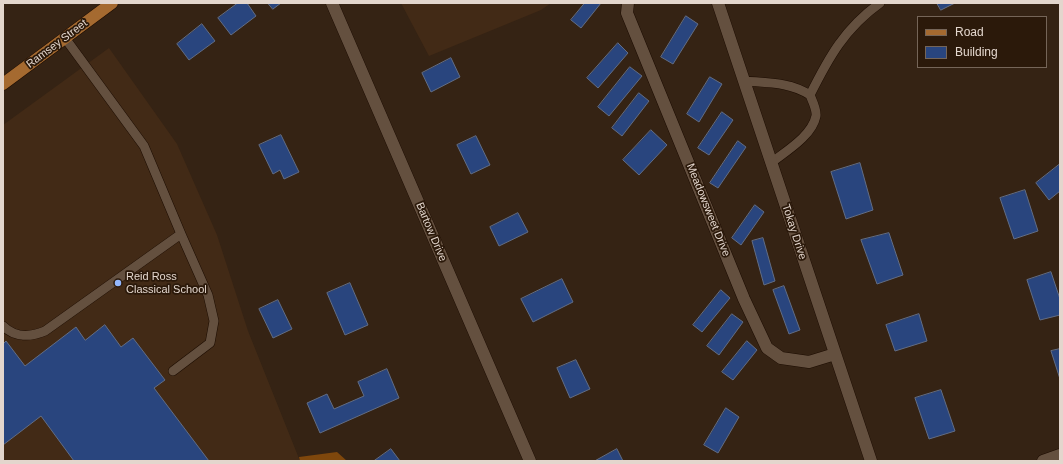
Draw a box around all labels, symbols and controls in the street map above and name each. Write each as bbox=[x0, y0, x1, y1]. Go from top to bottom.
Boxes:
legend bbox=[917, 16, 1047, 68]
street label: Ramsey Street bbox=[24, 17, 90, 71]
text: Road bbox=[955, 25, 984, 39]
text: Building bbox=[955, 45, 998, 59]
street label: Meadowsweet Drive bbox=[683, 162, 733, 258]
street label: Bartow Drive bbox=[413, 200, 449, 264]
street label: Tokay Drive bbox=[779, 203, 809, 261]
place label: Reid Ross Classical School bbox=[126, 270, 207, 296]
marker: Reid Ross Classical School bbox=[113, 278, 123, 288]

